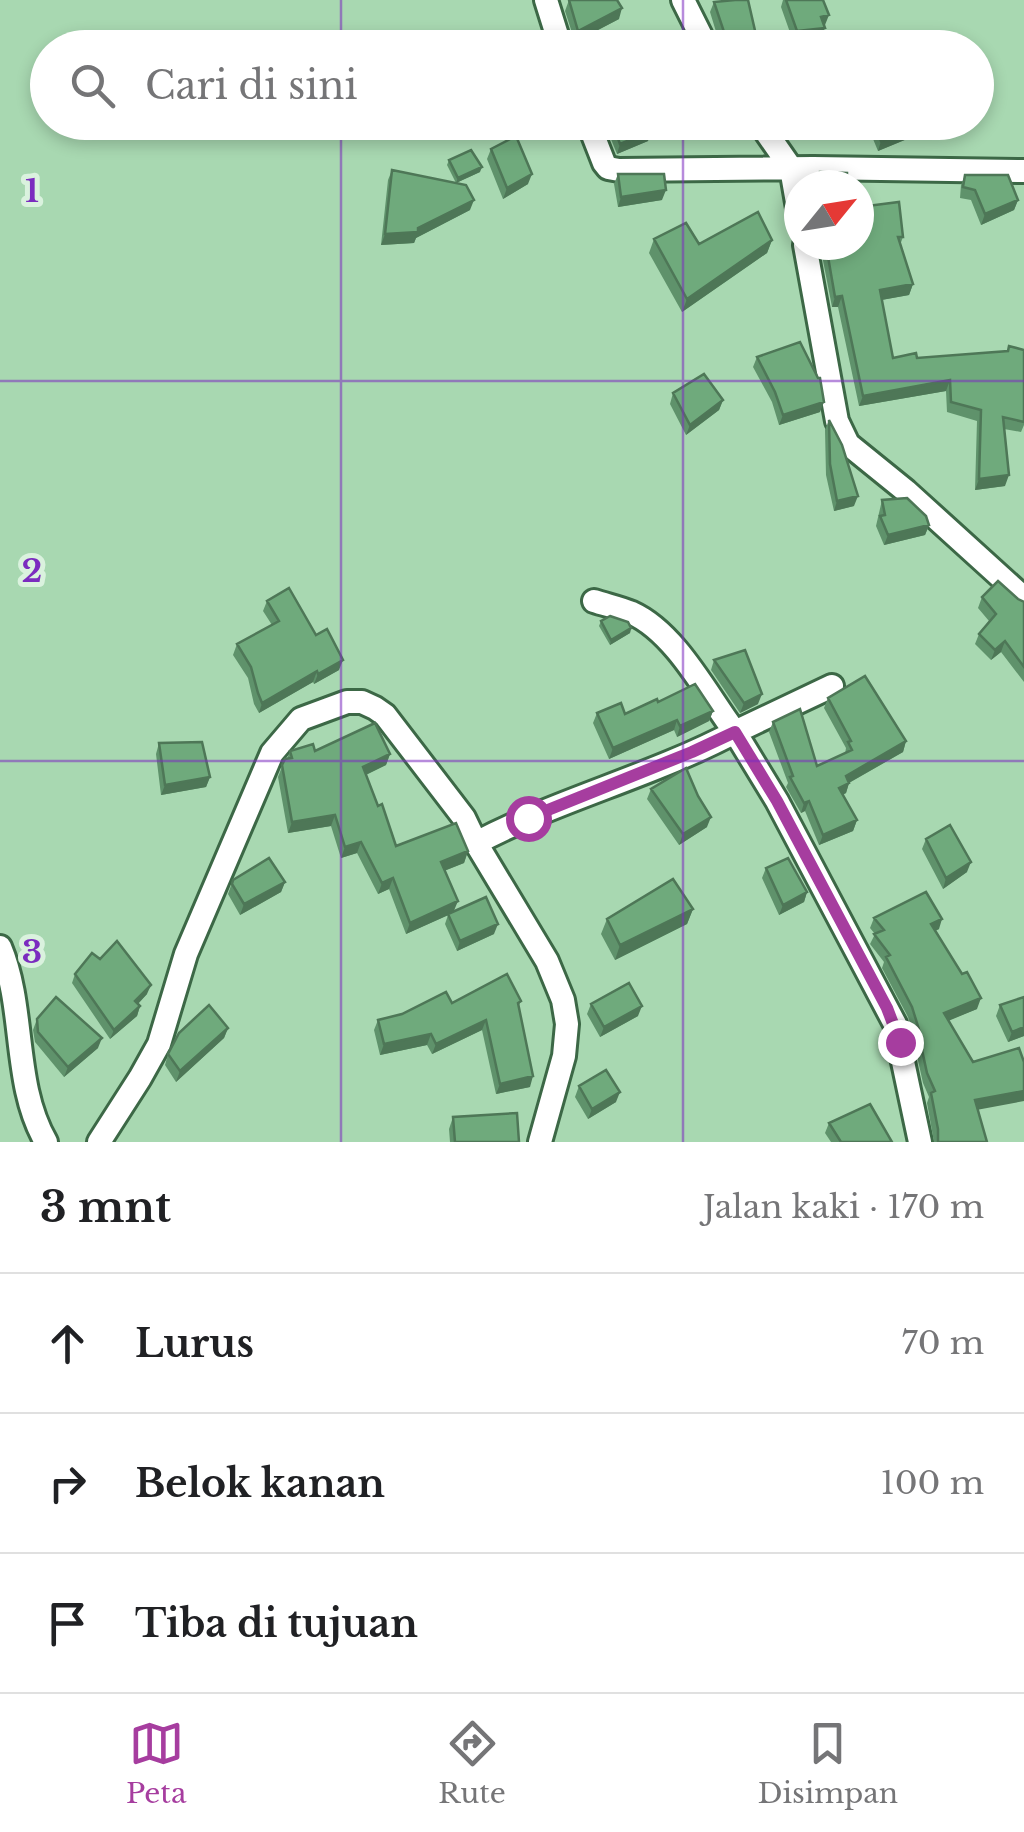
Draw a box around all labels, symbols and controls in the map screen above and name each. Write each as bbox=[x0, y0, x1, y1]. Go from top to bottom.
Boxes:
search box bbox=[30, 30, 994, 140]
icon: search bbox=[65, 58, 120, 113]
text: Cari di sini bbox=[145, 62, 357, 109]
north arrow bbox=[784, 170, 874, 260]
text: 1 bbox=[25, 171, 39, 211]
text: 2 bbox=[22, 551, 42, 591]
route start bbox=[506, 796, 552, 842]
text: 3 bbox=[22, 932, 42, 972]
route end bbox=[878, 1020, 924, 1066]
text: 3 mnt bbox=[40, 1181, 171, 1233]
text: Jalan kaki · 170 m bbox=[703, 1187, 984, 1227]
icon: ahead bbox=[40, 1316, 95, 1371]
text: Lurus bbox=[135, 1320, 254, 1367]
text: 70 m bbox=[902, 1323, 984, 1363]
icon: right bbox=[40, 1456, 95, 1511]
text: Belok kanan bbox=[135, 1460, 385, 1507]
text: 100 m bbox=[881, 1463, 984, 1503]
icon: arrive bbox=[40, 1596, 95, 1651]
text: Tiba di tujuan bbox=[135, 1600, 418, 1647]
tab: Peta bbox=[126, 1716, 186, 1811]
tab: Rute bbox=[438, 1716, 506, 1811]
tab: Disimpan bbox=[758, 1716, 898, 1811]

